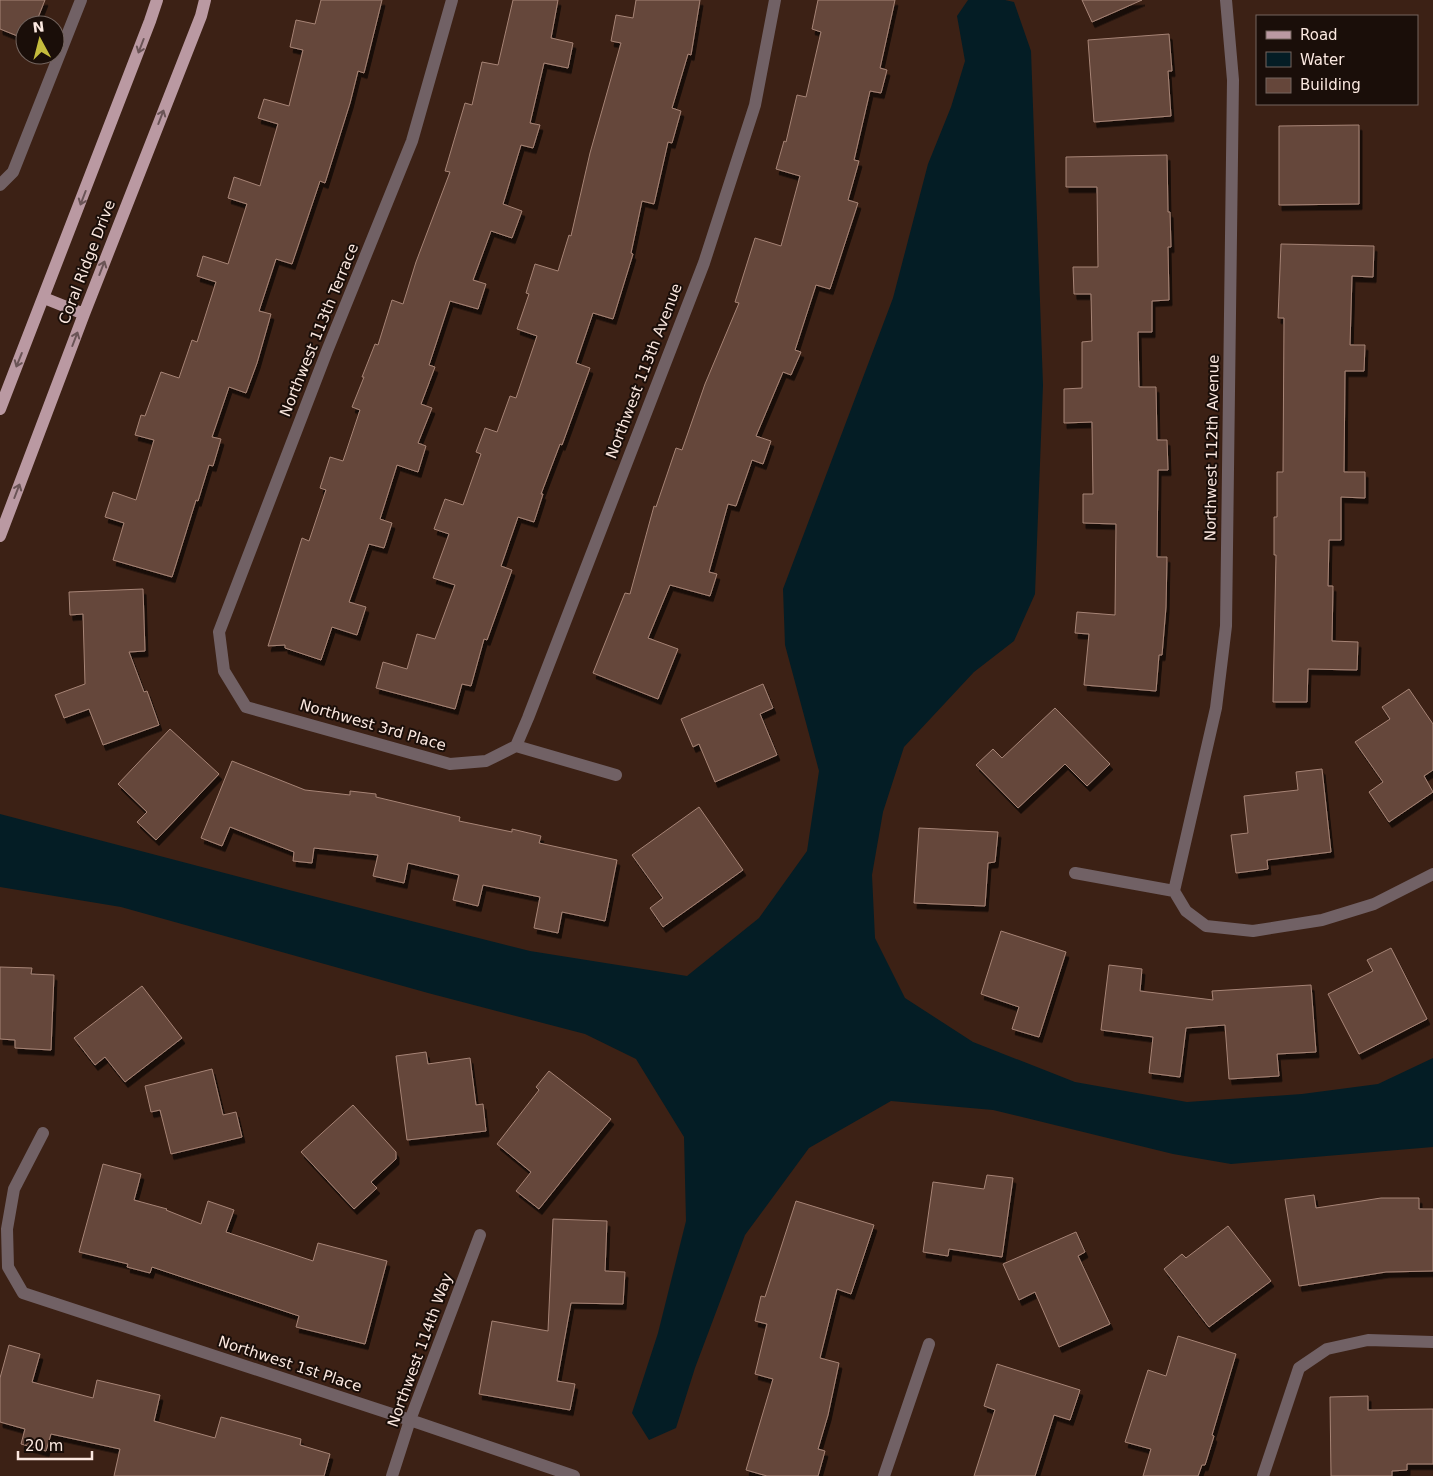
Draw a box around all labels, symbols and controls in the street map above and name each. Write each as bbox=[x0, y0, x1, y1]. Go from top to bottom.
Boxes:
north arrow bbox=[15, 15, 65, 65]
legend bbox=[1256, 15, 1418, 105]
text: N bbox=[32, 18, 45, 36]
text: Road bbox=[1300, 26, 1338, 44]
one-way arrow bbox=[136, 38, 145, 53]
text: Water bbox=[1300, 51, 1345, 69]
text: Building bbox=[1300, 76, 1361, 94]
one-way arrow bbox=[157, 110, 166, 125]
one-way arrow bbox=[77, 190, 86, 205]
street label: Coral Ridge Drive bbox=[55, 197, 119, 327]
street label: Northwest 113th Terrace bbox=[276, 241, 362, 419]
one-way arrow bbox=[98, 261, 107, 276]
street label: Northwest 113th Avenue bbox=[602, 281, 686, 461]
one-way arrow bbox=[71, 331, 80, 347]
one-way arrow bbox=[14, 352, 24, 367]
street label: Northwest 112th Avenue bbox=[1201, 355, 1223, 541]
one-way arrow bbox=[13, 483, 22, 499]
street label: Northwest 3rd Place bbox=[298, 695, 448, 755]
street label: Northwest 114th Way bbox=[384, 1270, 456, 1430]
street label: Northwest 1st Place bbox=[216, 1332, 364, 1396]
scale bar bbox=[18, 1428, 91, 1460]
text: 20 m bbox=[25, 1437, 63, 1455]

